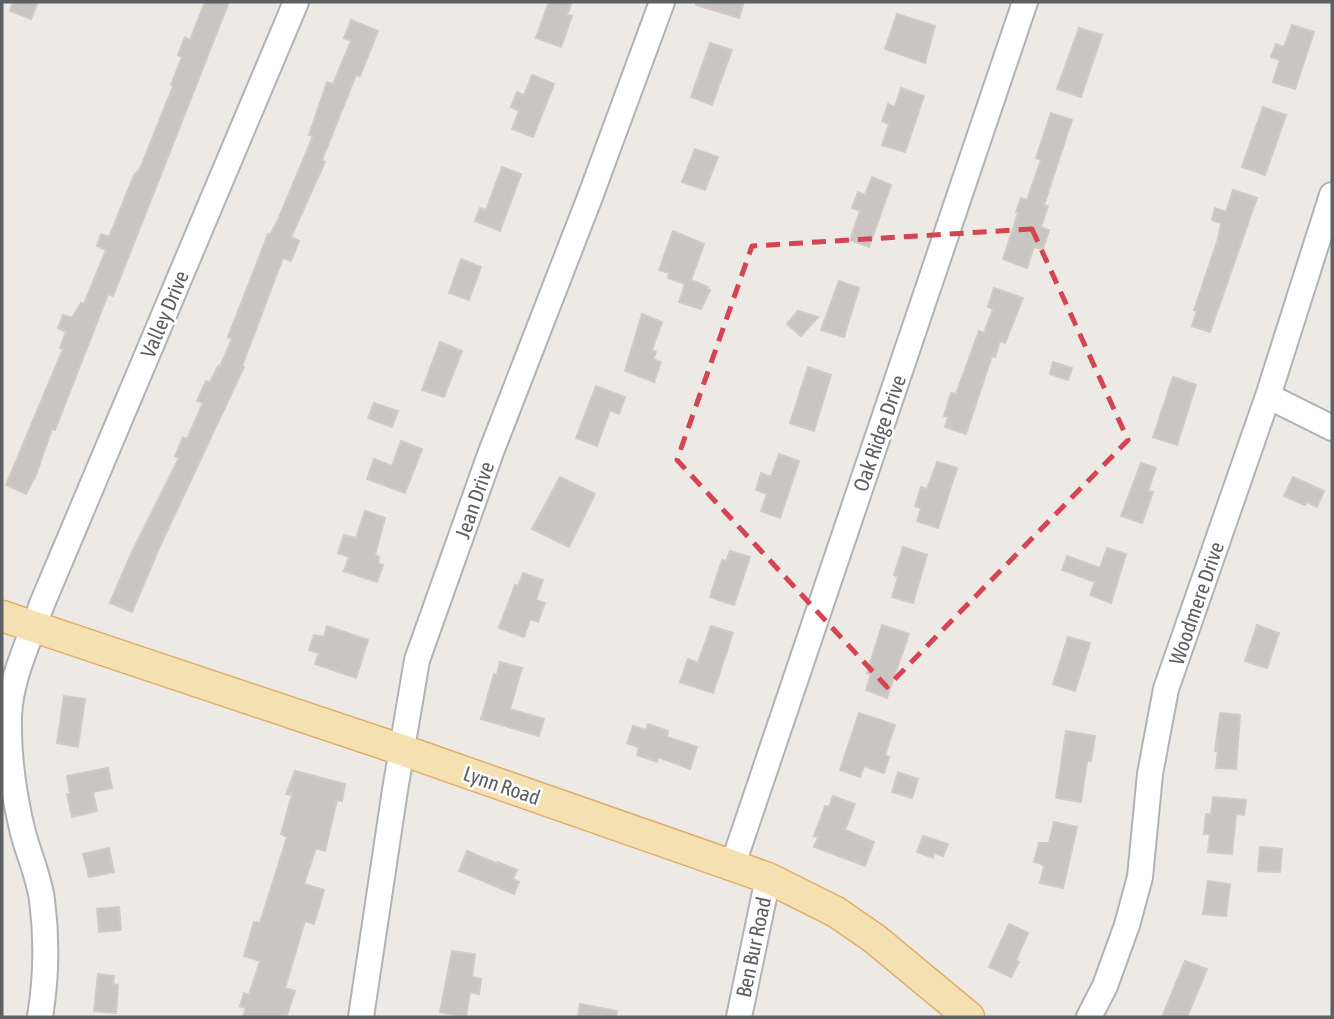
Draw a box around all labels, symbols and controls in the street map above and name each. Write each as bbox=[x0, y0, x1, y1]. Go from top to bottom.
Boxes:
street label: Valley Drive bbox=[135, 267, 193, 361]
street label: Oak Ridge Drive bbox=[848, 372, 910, 494]
street label: Jean Drive bbox=[450, 458, 498, 542]
street label: Woodmere Drive bbox=[1164, 538, 1228, 668]
street label: Lynn Road bbox=[461, 761, 543, 809]
street label: Ben Bur Road bbox=[731, 895, 775, 999]

